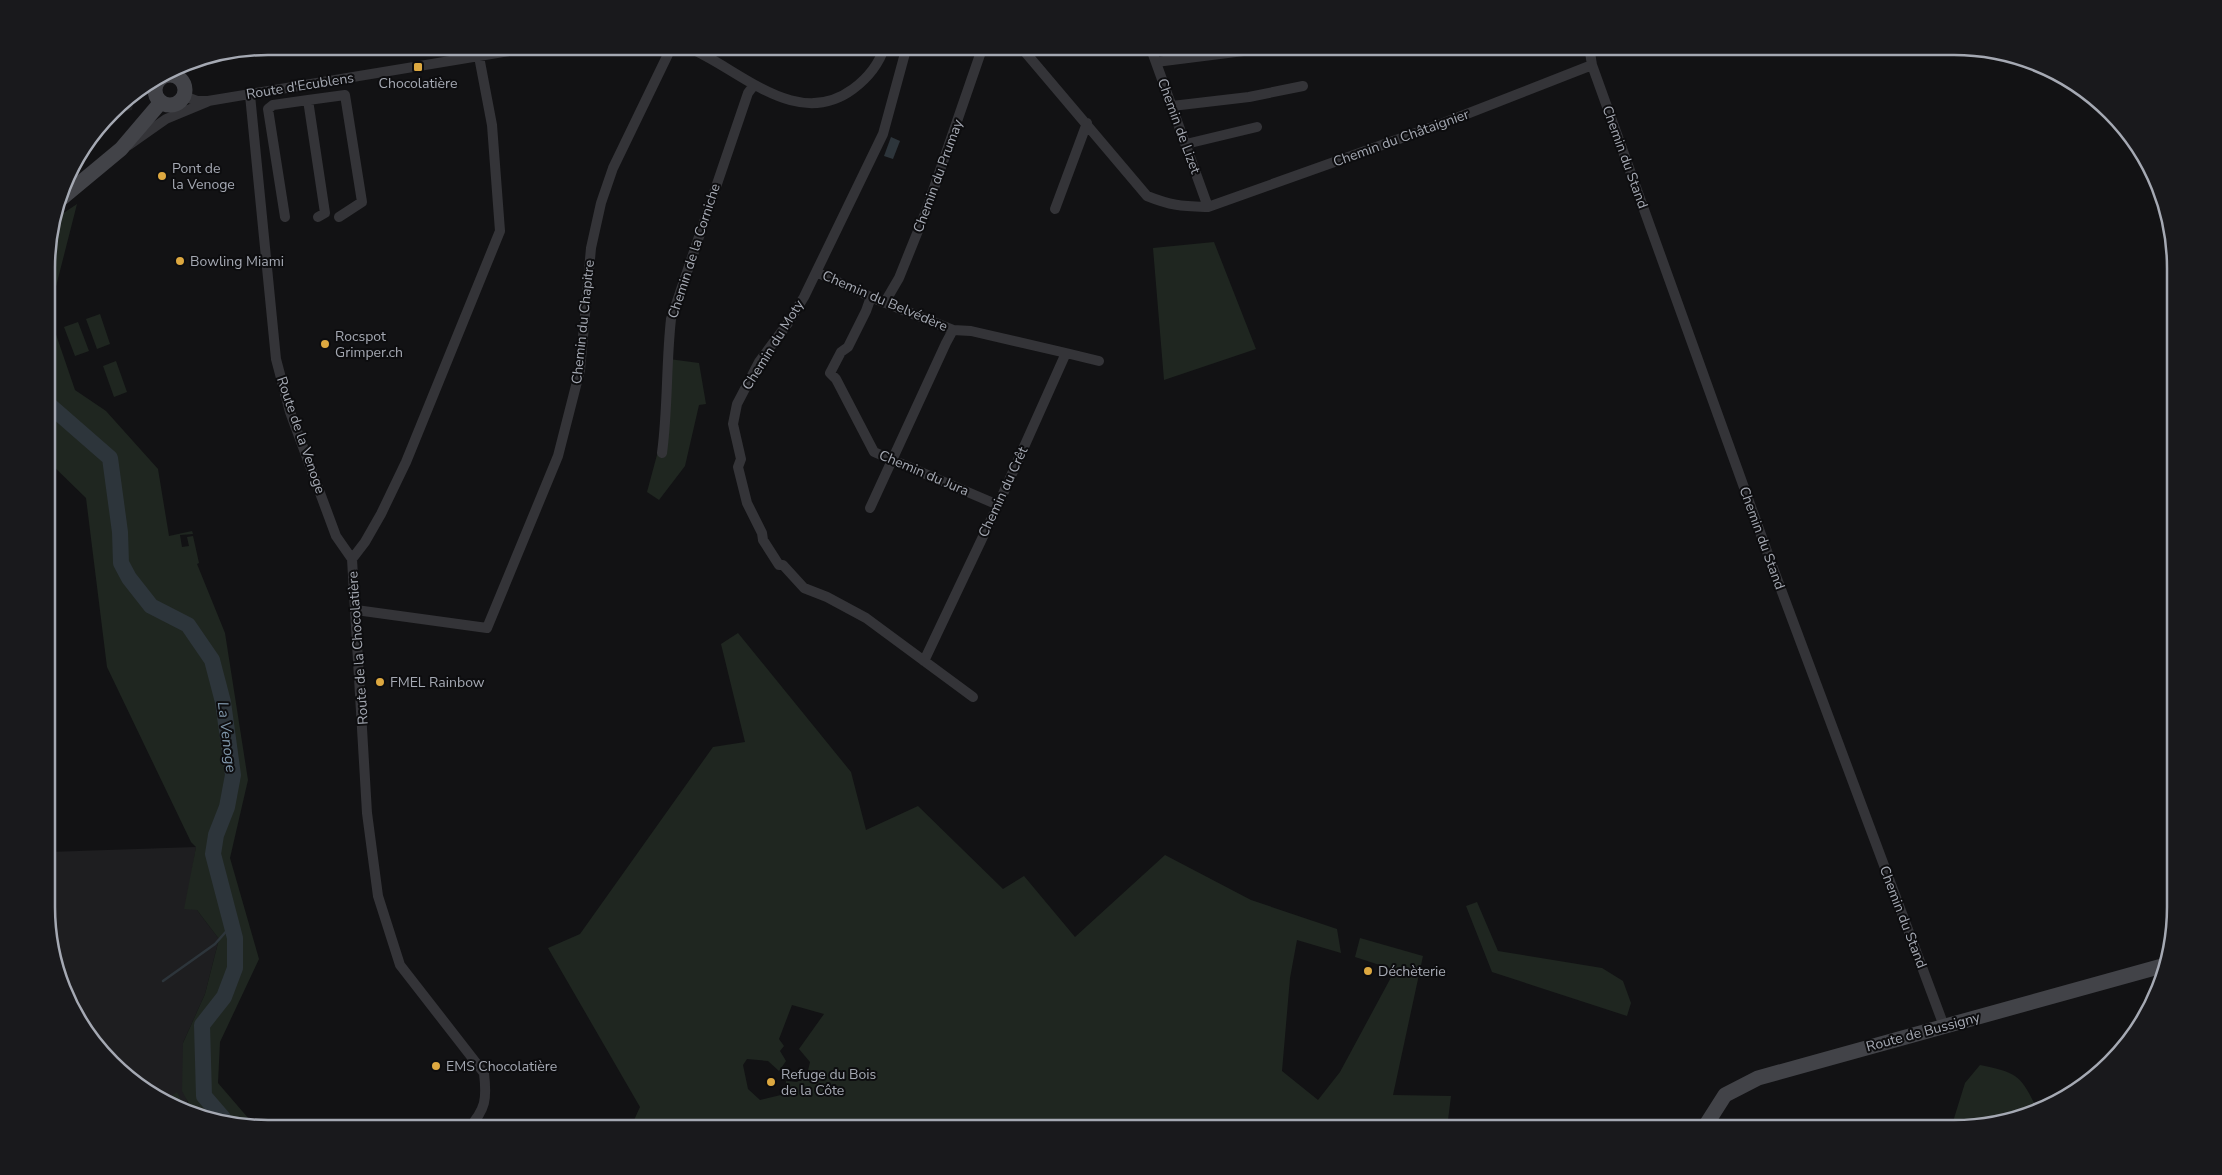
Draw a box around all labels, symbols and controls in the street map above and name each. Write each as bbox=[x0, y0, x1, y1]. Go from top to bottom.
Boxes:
marker: Chocolatière bbox=[412, 61, 424, 73]
street label: Route d'Ecublens bbox=[245, 68, 355, 104]
place label: Chocolatière bbox=[379, 74, 457, 93]
street label: Chemin de Lizet bbox=[1153, 76, 1205, 176]
street label: Chemin du Stand bbox=[1598, 103, 1652, 211]
street label: Chemin du Châtaignier bbox=[1330, 105, 1472, 171]
street label: Chemin du Prumay bbox=[909, 116, 968, 235]
place label: Pont de la Venoge bbox=[172, 159, 235, 194]
marker: Pont de la Venoge bbox=[156, 170, 168, 182]
street label: Chemin de la Corniche bbox=[663, 181, 725, 321]
place label: Bowling Miami bbox=[190, 252, 284, 271]
marker: Bowling Miami bbox=[174, 255, 186, 267]
street label: Chemin du Chapitre bbox=[567, 259, 599, 385]
street label: Chemin du Belvédère bbox=[819, 266, 951, 336]
street label: Chemin du Moty bbox=[738, 296, 809, 394]
place label: Rocspot Grimper.ch bbox=[335, 327, 403, 362]
marker: Rocspot Grimper.ch bbox=[319, 338, 331, 350]
street label: Route de la Venoge bbox=[272, 374, 330, 496]
street label: Chemin du Crêt bbox=[974, 444, 1032, 540]
street label: Chemin du Jura bbox=[876, 446, 972, 500]
street label: Chemin du Stand bbox=[1735, 484, 1789, 592]
street label: Route de la Chocolatière bbox=[343, 571, 373, 725]
place label: FMEL Rainbow bbox=[390, 673, 485, 692]
marker: FMEL Rainbow bbox=[374, 676, 386, 688]
water label: La Venoge bbox=[213, 701, 241, 773]
street label: Chemin du Stand bbox=[1875, 863, 1931, 971]
place label: Déchèterie bbox=[1378, 962, 1446, 981]
marker: Déchèterie bbox=[1362, 965, 1374, 977]
street label: Route de Bussigny bbox=[1864, 1007, 1983, 1056]
place label: EMS Chocolatière bbox=[446, 1057, 557, 1076]
marker: EMS Chocolatière bbox=[430, 1060, 442, 1072]
place label: Refuge du Bois de la Côte bbox=[781, 1065, 877, 1100]
marker: Refuge du Bois de la Côte bbox=[765, 1076, 777, 1088]

